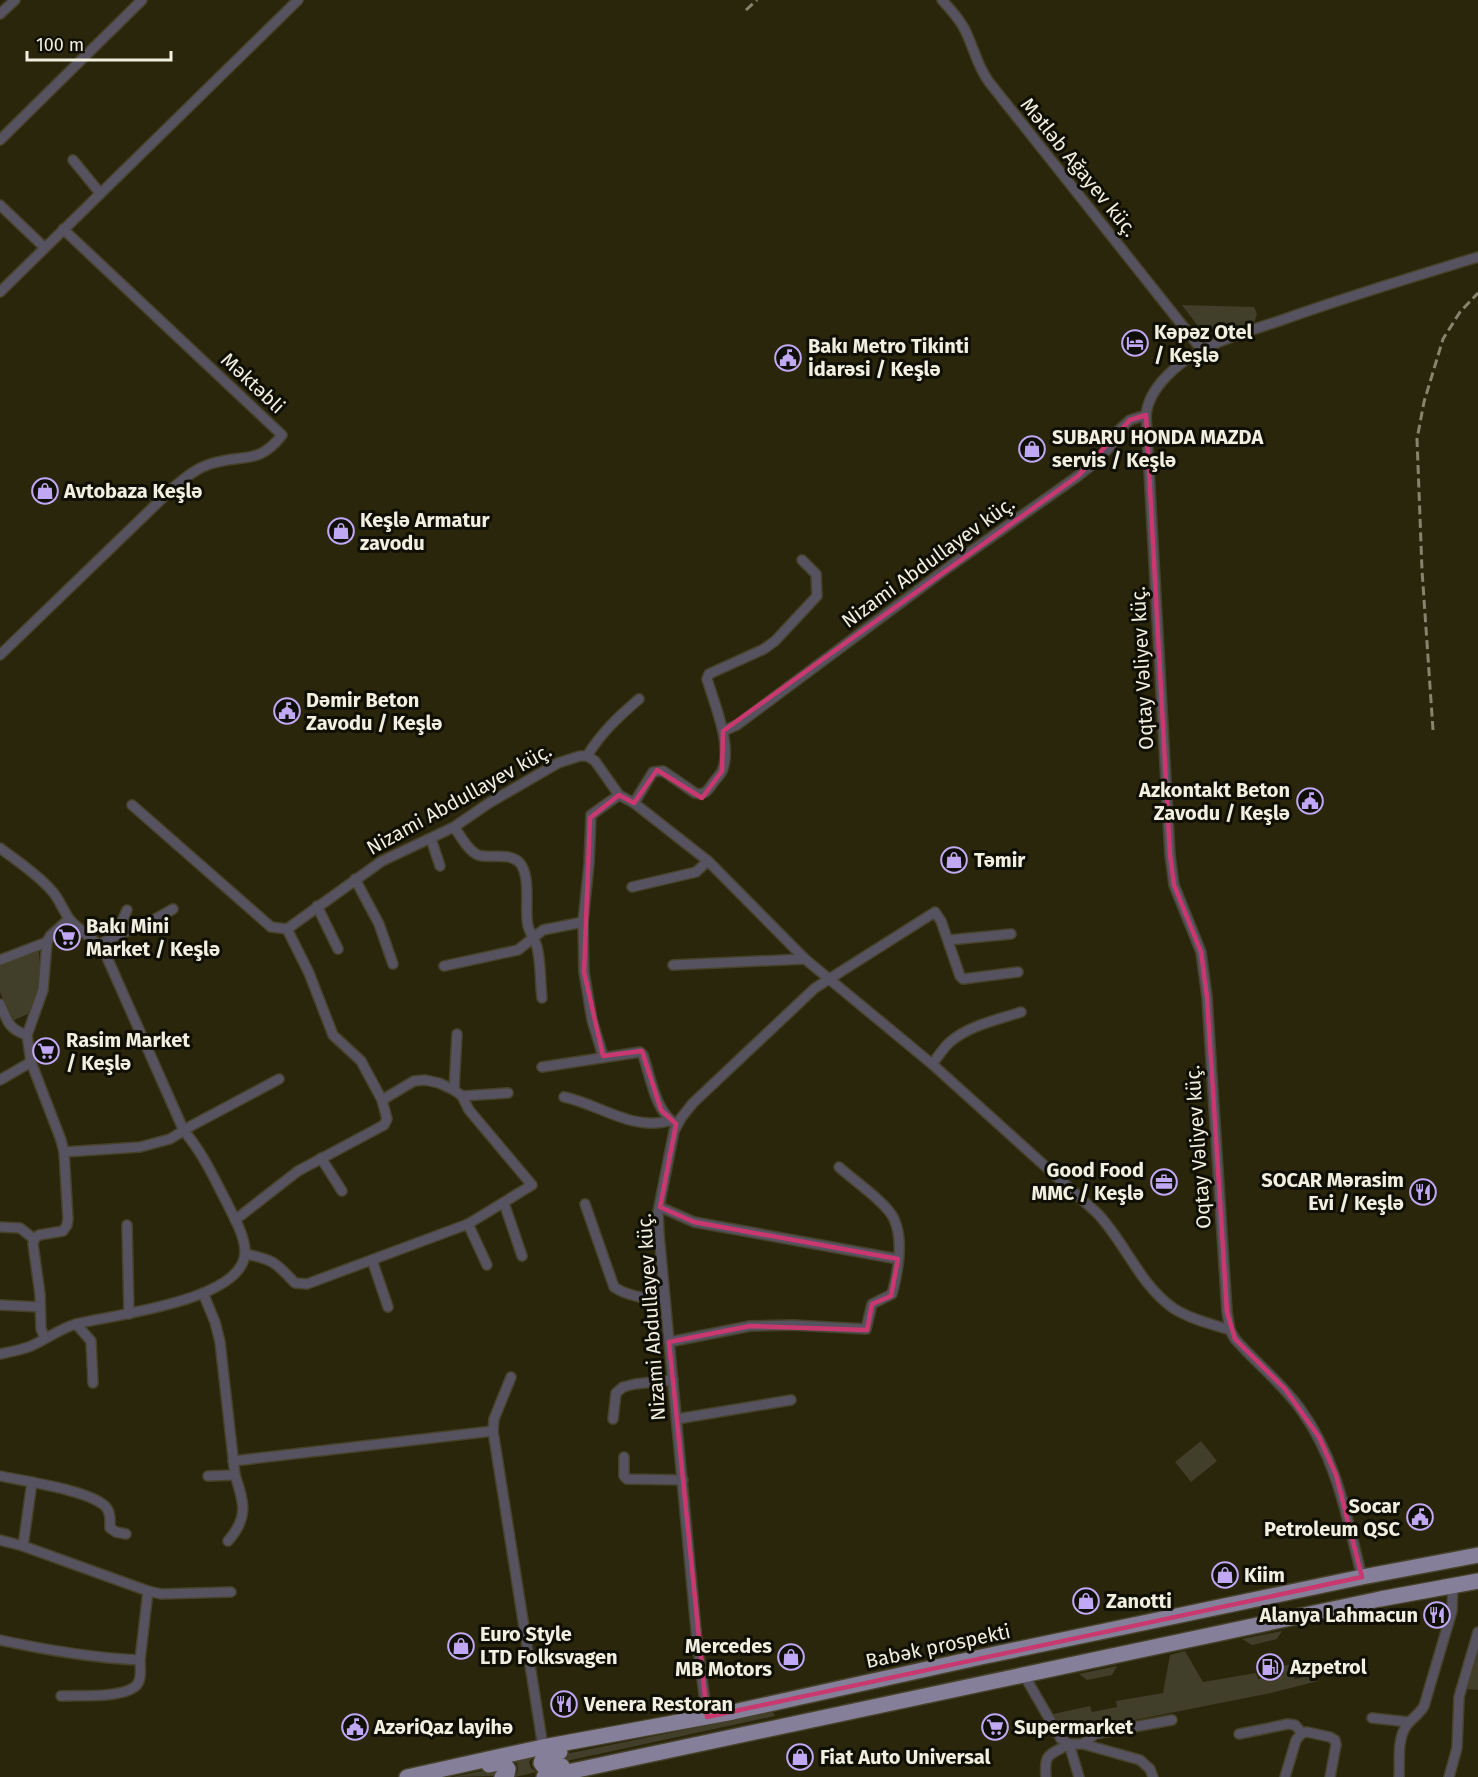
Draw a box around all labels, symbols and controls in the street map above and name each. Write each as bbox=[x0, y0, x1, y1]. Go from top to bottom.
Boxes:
scale bar bbox=[27, 24, 171, 62]
text: 100 m bbox=[36, 34, 84, 56]
street label: Mətləb Ağayev küç. bbox=[1015, 93, 1142, 242]
place label: Kəpəz Otel / Keşlə bbox=[1154, 320, 1252, 367]
hotel icon: Kəpəz Otel / Keşlə bbox=[1120, 328, 1150, 358]
place label: Bakı Metro Tikinti İdarəsi / Keşlə bbox=[808, 334, 969, 381]
public building icon: Bakı Metro Tikinti İdarəsi / Keşlə bbox=[773, 343, 803, 373]
street label: Məktəbli bbox=[216, 348, 290, 418]
place label: SUBARU HONDA MAZDA servis / Keşlə bbox=[1052, 425, 1264, 472]
shop icon: SUBARU HONDA MAZDA servis / Keşlə bbox=[1017, 434, 1047, 464]
shop icon: Avtobaza Keşlə bbox=[30, 476, 60, 506]
place label: Avtobaza Keşlə bbox=[63, 479, 202, 503]
street label: Nizami Abdullayev küç. bbox=[837, 491, 1020, 634]
place label: Keşlə Armatur zavodu bbox=[360, 508, 491, 555]
shop icon: Keşlə Armatur zavodu bbox=[326, 516, 356, 546]
street label: Oqtay Vəliyev küç. bbox=[1126, 586, 1159, 750]
place label: Dəmir Beton Zavodu / Keşlə bbox=[306, 688, 442, 735]
public building icon: Dəmir Beton Zavodu / Keşlə bbox=[272, 696, 302, 726]
street label: Nizami Abdullayev küç. bbox=[362, 738, 556, 861]
place label: Azkontakt Beton Zavodu / Keşlə bbox=[1138, 778, 1290, 825]
public building icon: Azkontakt Beton Zavodu / Keşlə bbox=[1295, 786, 1325, 816]
shop icon: Təmir bbox=[939, 845, 969, 875]
place label: Təmir bbox=[974, 848, 1026, 872]
place label: Bakı Mini Market / Keşlə bbox=[86, 914, 220, 961]
supermarket icon: Bakı Mini Market / Keşlə bbox=[52, 922, 82, 952]
place label: Rasim Market / Keşlə bbox=[66, 1028, 190, 1075]
supermarket icon: Rasim Market / Keşlə bbox=[31, 1036, 61, 1066]
street label: Oqtay Vəliyev küç. bbox=[1180, 1064, 1217, 1230]
place label: Good Food MMC / Keşlə bbox=[1031, 1158, 1144, 1205]
office icon: Good Food MMC / Keşlə bbox=[1149, 1167, 1179, 1197]
place label: SOCAR Mərasim Evi / Keşlə bbox=[1261, 1168, 1404, 1215]
restaurant icon: SOCAR Mərasim Evi / Keşlə bbox=[1408, 1177, 1438, 1207]
street label: Nizami Abdullayev küç. bbox=[632, 1212, 671, 1422]
place label: Socar Petroleum QSC bbox=[1264, 1494, 1401, 1541]
public building icon: Socar Petroleum QSC bbox=[1405, 1502, 1435, 1532]
shop icon: Kiim bbox=[1210, 1560, 1240, 1590]
place label: Kiim bbox=[1244, 1563, 1285, 1587]
shop icon: Zanotti bbox=[1071, 1586, 1101, 1616]
place label: Zanotti bbox=[1106, 1589, 1172, 1613]
restaurant icon: Alanya Lahmacun bbox=[1422, 1600, 1452, 1630]
place label: Alanya Lahmacun bbox=[1259, 1603, 1418, 1627]
street label: Babək prospekti bbox=[863, 1619, 1013, 1673]
place label: Euro Style LTD Folksvagen bbox=[480, 1622, 618, 1669]
shop icon: Euro Style LTD Folksvagen bbox=[446, 1631, 476, 1661]
place label: Mercedes MB Motors bbox=[675, 1634, 772, 1681]
shop icon: Mercedes MB Motors bbox=[776, 1642, 806, 1672]
fuel station icon: Azpetrol bbox=[1255, 1652, 1285, 1682]
place label: Azpetrol bbox=[1289, 1655, 1367, 1679]
restaurant icon: Venera Restoran bbox=[549, 1689, 579, 1719]
place label: Venera Restoran bbox=[583, 1692, 733, 1716]
public building icon: AzəriQaz layihə bbox=[340, 1712, 370, 1742]
supermarket icon: Supermarket bbox=[980, 1712, 1010, 1742]
place label: AzəriQaz layihə bbox=[373, 1715, 513, 1739]
place label: Supermarket bbox=[1014, 1715, 1134, 1739]
shop icon: Fiat Auto Universal bbox=[785, 1742, 815, 1772]
place label: Fiat Auto Universal bbox=[820, 1745, 991, 1769]

